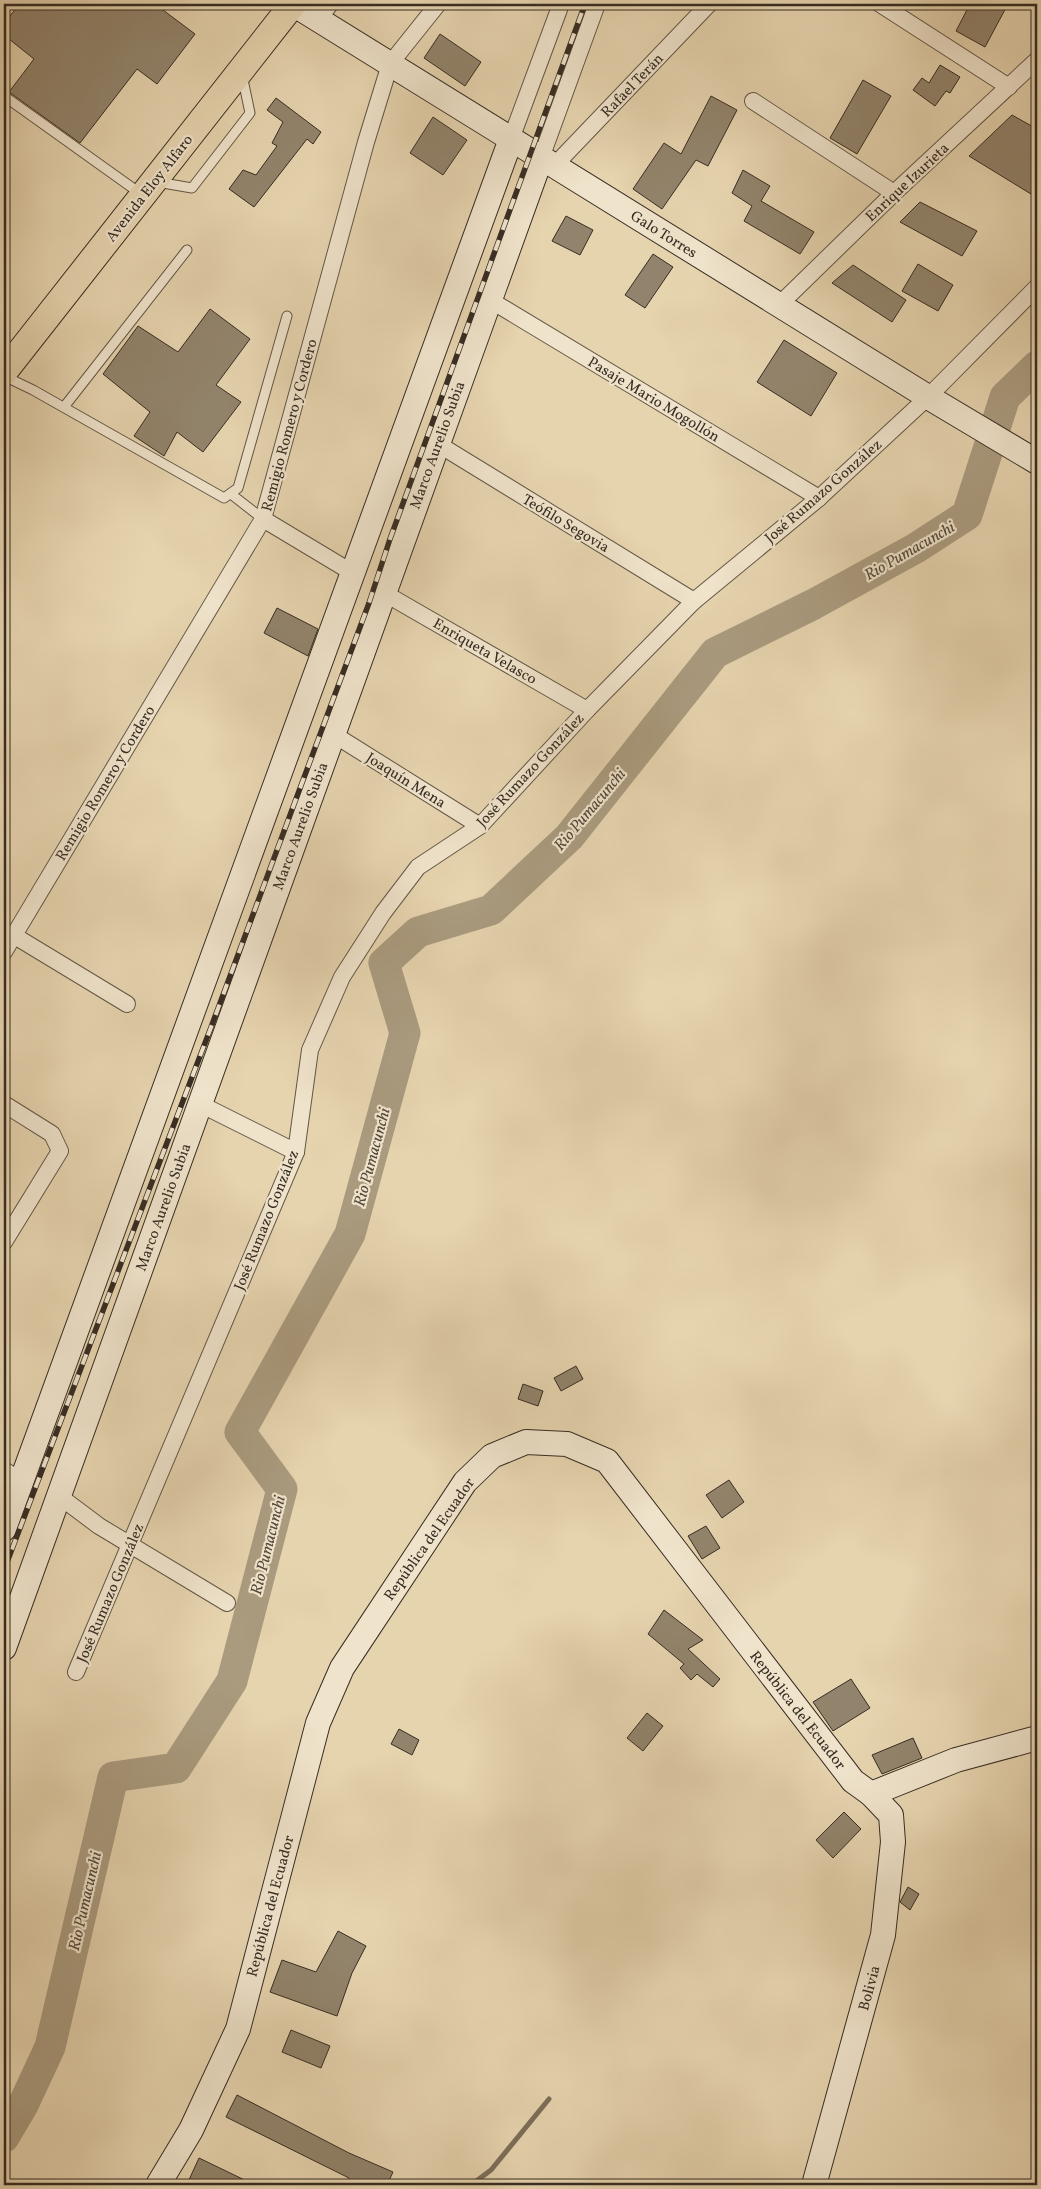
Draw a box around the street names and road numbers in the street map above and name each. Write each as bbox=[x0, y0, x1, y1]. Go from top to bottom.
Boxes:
street label: Rafael Terán bbox=[597, 49, 669, 123]
street label: Avenida Eloy Alfaro bbox=[102, 131, 199, 247]
street label: Enrique Izurieta bbox=[862, 139, 954, 227]
street label: Galo Torres bbox=[626, 206, 701, 264]
street label: Remigio Romero y Cordero bbox=[257, 337, 324, 514]
street label: Pasaje Mario Mogollón bbox=[583, 352, 723, 448]
street label: Marco Aurelio Subia bbox=[406, 379, 471, 512]
street label: José Rumazo González bbox=[761, 435, 887, 549]
street label: Teófilo Segovia bbox=[518, 490, 613, 559]
street label: Enriqueta Velasco bbox=[428, 614, 540, 691]
street label: Remigio Romero y Cordero bbox=[52, 702, 161, 865]
street label: José Rumazo González bbox=[472, 709, 590, 833]
street label: Joaquín Mena bbox=[361, 748, 449, 814]
street label: Marco Aurelio Subia bbox=[269, 760, 334, 893]
street label: Marco Aurelio Subia bbox=[132, 1141, 197, 1274]
street label: José Rumazo González bbox=[230, 1147, 305, 1294]
street label: República del Ecuador bbox=[380, 1474, 481, 1606]
street label: José Rumazo González bbox=[73, 1521, 150, 1666]
street label: República del Ecuador bbox=[744, 1647, 850, 1775]
street label: República del Ecuador bbox=[242, 1833, 300, 1980]
street label: Bolivia bbox=[854, 1963, 887, 2013]

